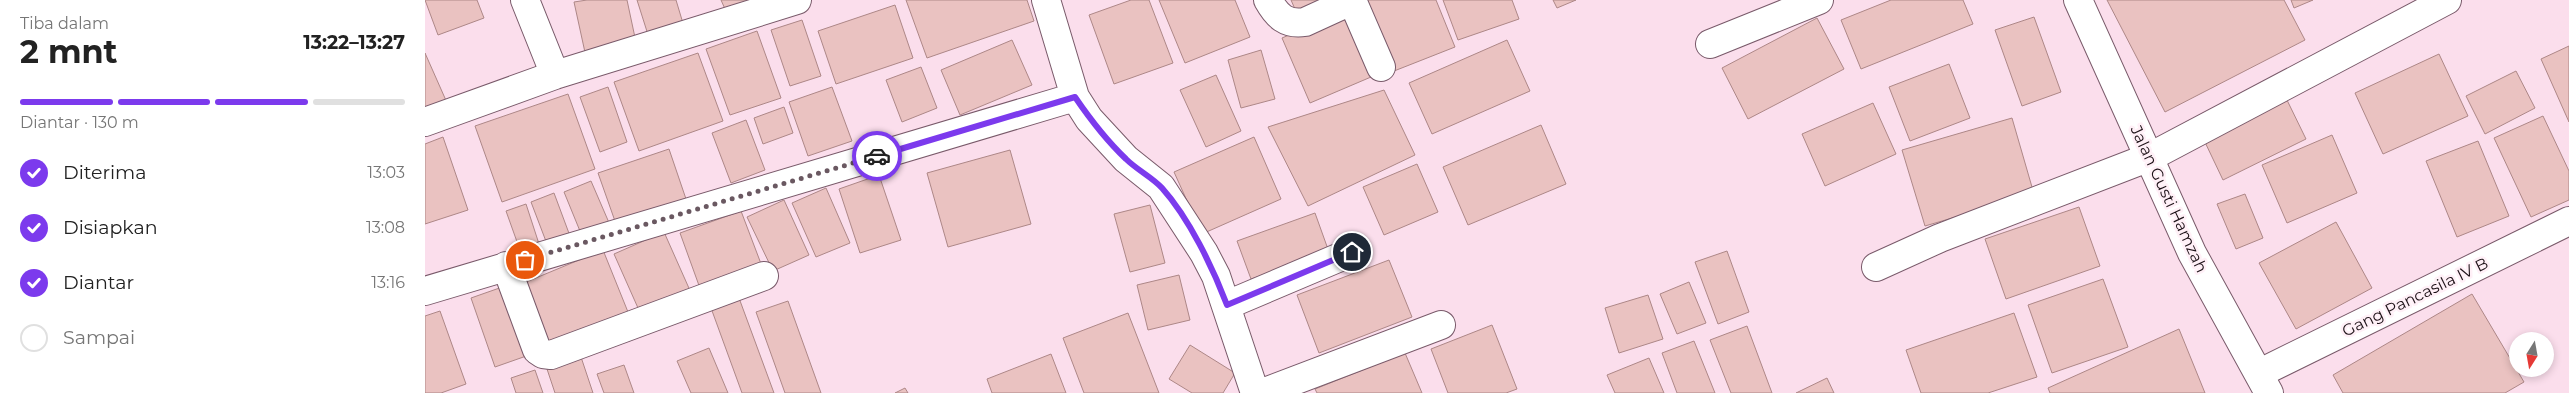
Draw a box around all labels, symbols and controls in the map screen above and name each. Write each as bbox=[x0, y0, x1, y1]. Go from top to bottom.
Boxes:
text: Tiba dalam bbox=[20, 14, 109, 33]
text: 13:22–13:27 bbox=[303, 31, 405, 54]
text: 2 mnt bbox=[20, 32, 118, 71]
text: Diantar · 130 m bbox=[20, 113, 139, 132]
street label: Jalan Gusti Hamzah bbox=[2126, 122, 2211, 276]
courier bbox=[852, 131, 902, 181]
icon: car bbox=[863, 142, 891, 170]
icon: check bbox=[20, 159, 48, 187]
text: Diterima bbox=[63, 161, 146, 184]
text: 13:03 bbox=[367, 163, 405, 182]
icon: check bbox=[20, 214, 48, 242]
text: Disiapkan bbox=[63, 216, 158, 239]
text: 13:08 bbox=[366, 218, 405, 237]
pin bbox=[1331, 231, 1373, 273]
icon: home bbox=[1338, 238, 1366, 266]
pin bbox=[504, 239, 546, 281]
icon: bag bbox=[511, 246, 539, 274]
street label: Gang Pancasila IV B bbox=[2339, 253, 2491, 341]
icon: check bbox=[20, 269, 48, 297]
text: Diantar bbox=[63, 271, 134, 294]
text: 13:16 bbox=[371, 273, 405, 292]
text: Sampai bbox=[63, 326, 135, 349]
north arrow bbox=[2509, 332, 2554, 378]
map controls bbox=[2509, 332, 2554, 377]

